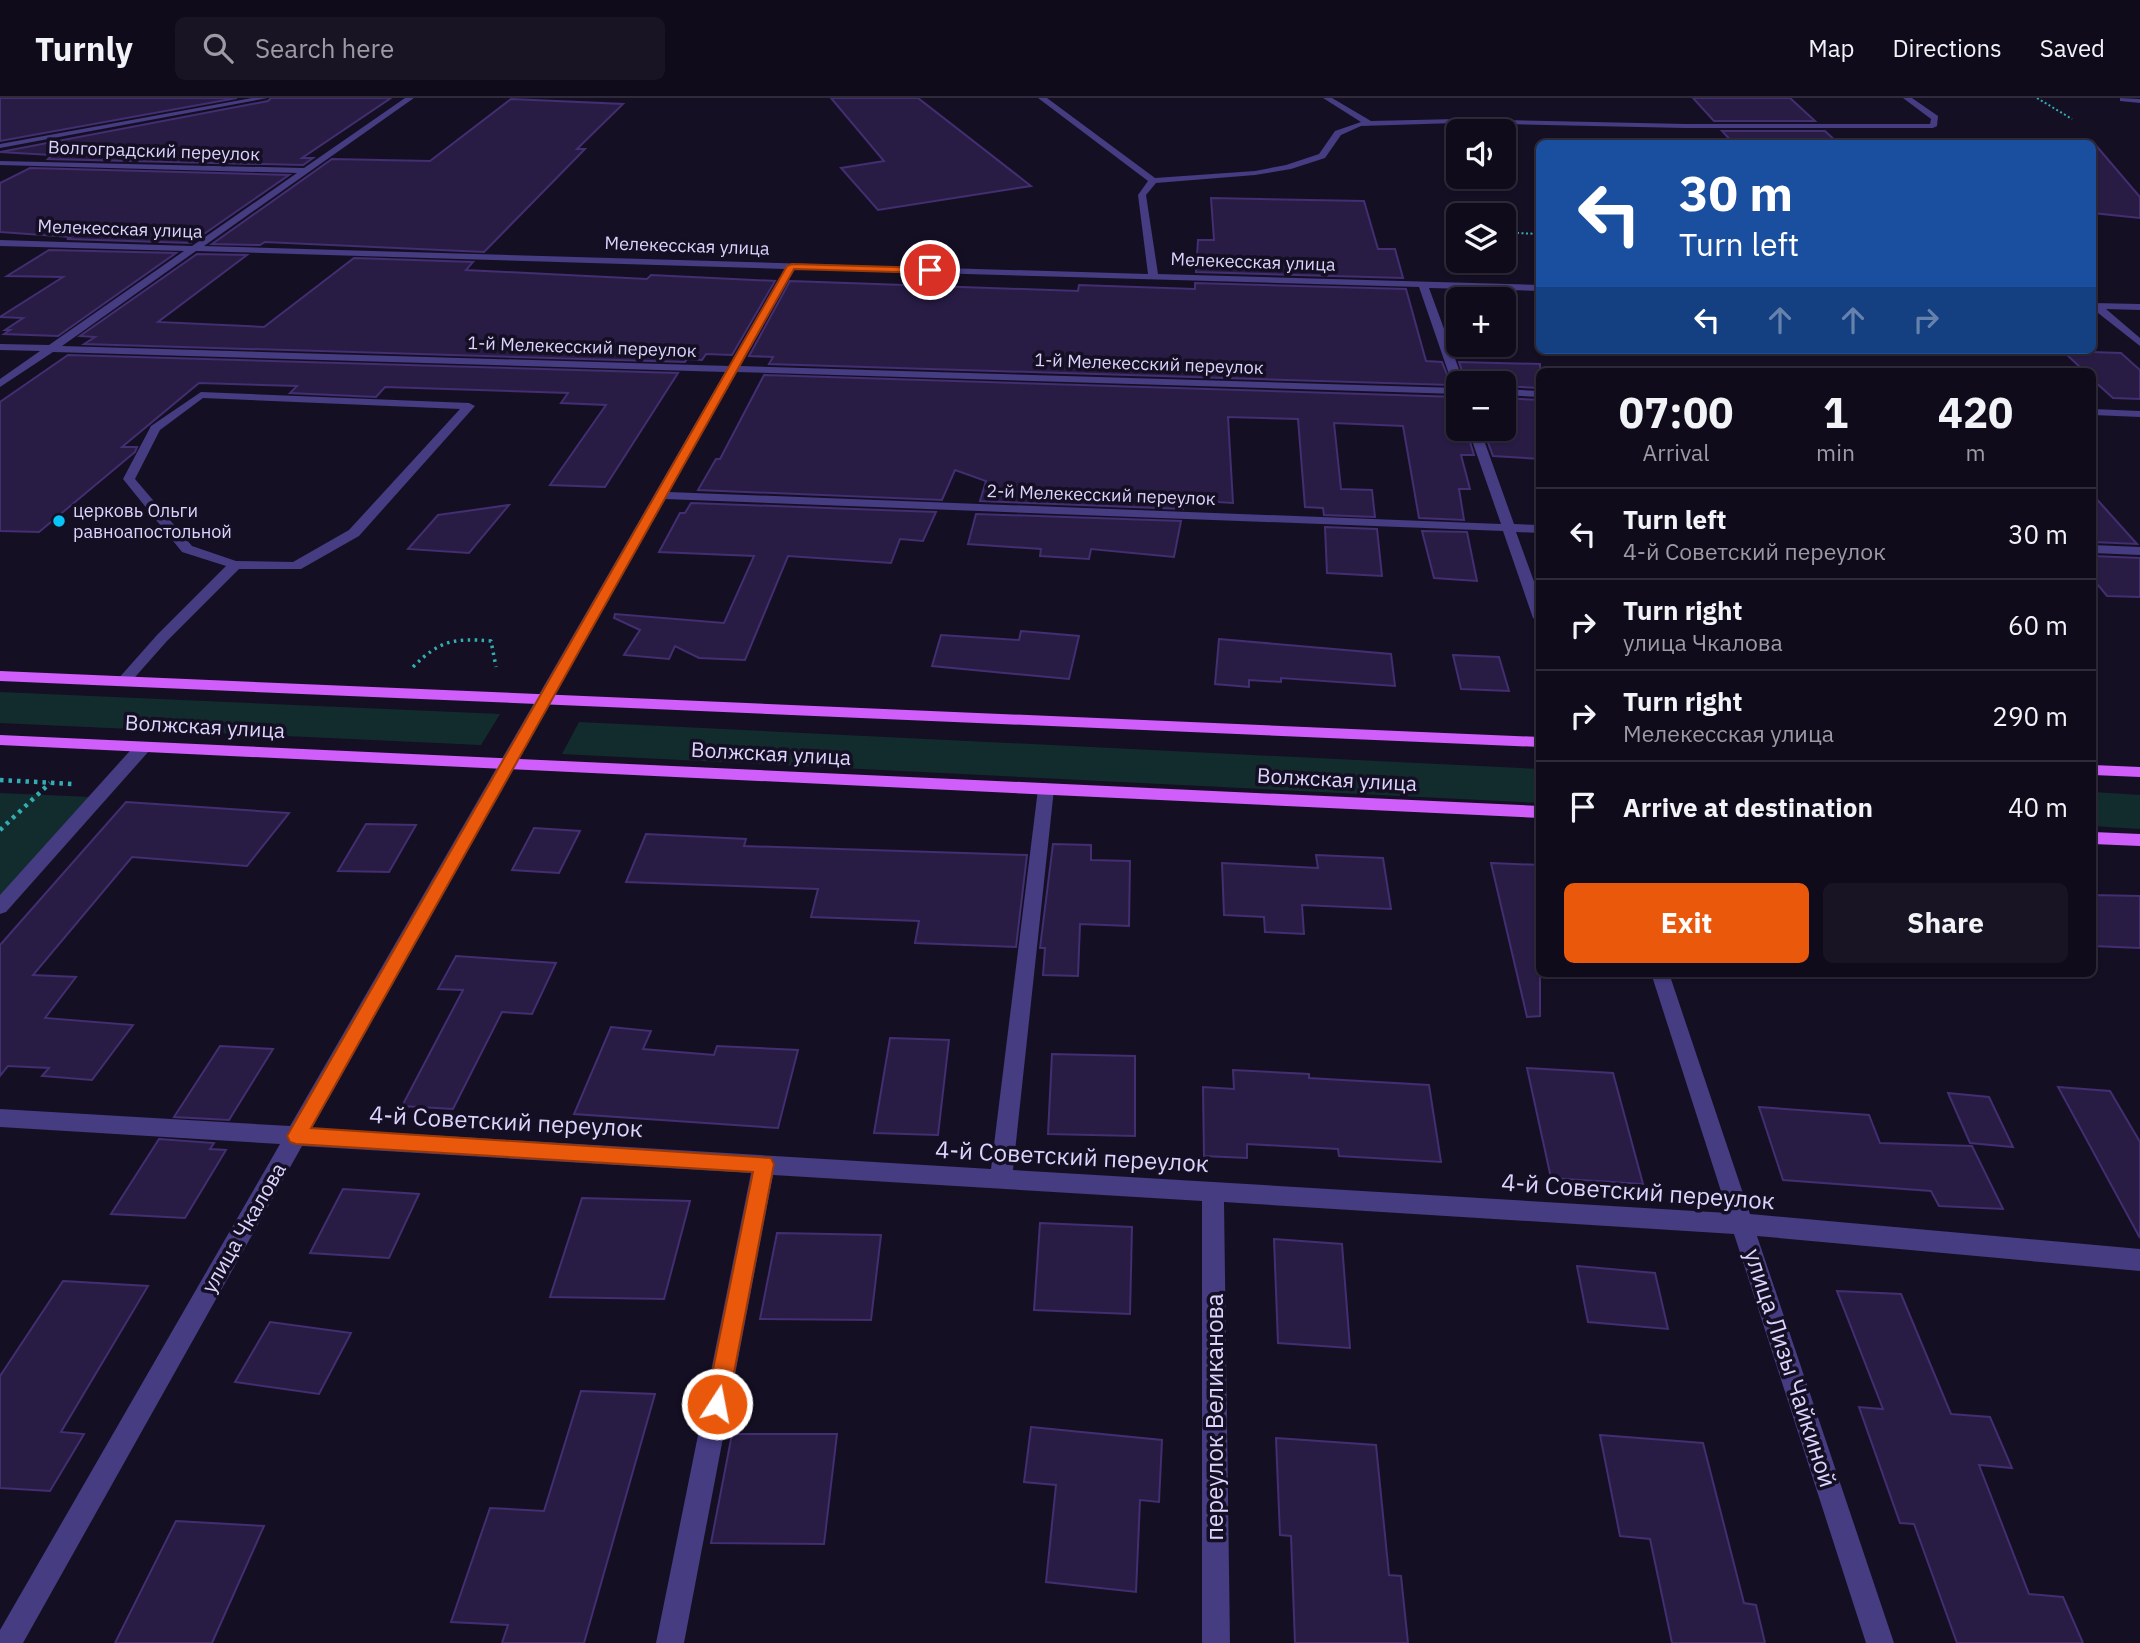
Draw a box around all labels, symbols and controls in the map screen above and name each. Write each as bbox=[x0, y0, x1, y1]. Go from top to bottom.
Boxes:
search box bbox=[175, 17, 665, 80]
text: Turnly bbox=[35, 27, 133, 70]
icon: search bbox=[199, 29, 237, 67]
text: Search here bbox=[255, 31, 394, 65]
text: Map bbox=[1808, 32, 1854, 64]
text: Directions bbox=[1892, 32, 2002, 64]
text: Saved bbox=[2040, 32, 2105, 64]
map controls bbox=[1446, 119, 1516, 441]
button: sound bbox=[1446, 119, 1516, 189]
street label: Волгоградский переулок bbox=[48, 135, 261, 166]
text: 30 m bbox=[1679, 161, 1793, 224]
icon: left bbox=[1564, 168, 1655, 259]
button: layers bbox=[1446, 203, 1516, 273]
street label: Мелекесская улица bbox=[37, 214, 203, 243]
text: Turn left bbox=[1679, 223, 1799, 265]
street label: Мелекесская улица bbox=[604, 231, 770, 260]
pin bbox=[900, 240, 960, 300]
street label: Мелекесская улица bbox=[1170, 247, 1336, 276]
icon: arrive bbox=[911, 251, 949, 289]
button: + bbox=[1446, 287, 1516, 357]
icon: left bbox=[1688, 301, 1726, 339]
icon: ahead bbox=[1761, 301, 1799, 339]
icon: ahead bbox=[1834, 301, 1872, 339]
icon: right bbox=[1907, 301, 1945, 339]
street label: 1-й Мелекесский переулок bbox=[467, 331, 697, 362]
street label: 1-й Мелекесский переулок bbox=[1034, 348, 1264, 379]
button: − bbox=[1446, 371, 1516, 441]
text: 07:00 bbox=[1619, 385, 1733, 440]
text: 1 bbox=[1823, 385, 1848, 440]
text: 420 bbox=[1938, 385, 2013, 440]
text: Arrival bbox=[1643, 437, 1710, 467]
text: min bbox=[1816, 437, 1855, 467]
text: m bbox=[1965, 437, 1986, 467]
street label: 2-й Мелекесский переулок bbox=[986, 479, 1216, 510]
place label: церковь Ольги равноапостольной bbox=[73, 499, 232, 543]
text: Turn left bbox=[1623, 502, 1726, 536]
marker: церковь Ольги равноапостольной bbox=[51, 513, 67, 529]
icon: left bbox=[1564, 515, 1602, 553]
text: 30 m bbox=[2008, 517, 2068, 551]
text: 4-й Советский переулок bbox=[1623, 536, 1886, 566]
text: Turn right bbox=[1623, 593, 1742, 627]
icon: right bbox=[1564, 606, 1602, 644]
text: 60 m bbox=[2008, 608, 2068, 642]
text: улица Чкалова bbox=[1623, 627, 1783, 657]
text: Turn right bbox=[1623, 684, 1742, 718]
icon: right bbox=[1564, 697, 1602, 735]
text: 290 m bbox=[1992, 699, 2068, 733]
street label: Волжская улица bbox=[124, 708, 286, 744]
text: Мелекесская улица bbox=[1623, 718, 1834, 748]
street label: Волжская улица bbox=[690, 735, 852, 771]
street label: Волжская улица bbox=[1256, 761, 1418, 797]
icon: arrive bbox=[1564, 788, 1602, 826]
text: Arrive at destination bbox=[1623, 790, 1873, 824]
text: 40 m bbox=[2008, 790, 2068, 824]
button: Exit bbox=[1564, 883, 1809, 963]
button: Share bbox=[1823, 883, 2068, 963]
street label: 4-й Советский переулок bbox=[368, 1098, 644, 1144]
street label: 4-й Советский переулок bbox=[934, 1133, 1210, 1179]
street label: улица Чкалова bbox=[195, 1157, 292, 1298]
street label: 4-й Советский переулок bbox=[1500, 1165, 1776, 1217]
street label: улица Лизы Чайкиной bbox=[1737, 1244, 1845, 1491]
street label: переулок Великанова bbox=[1198, 1293, 1230, 1541]
position arrow bbox=[680, 1367, 754, 1441]

